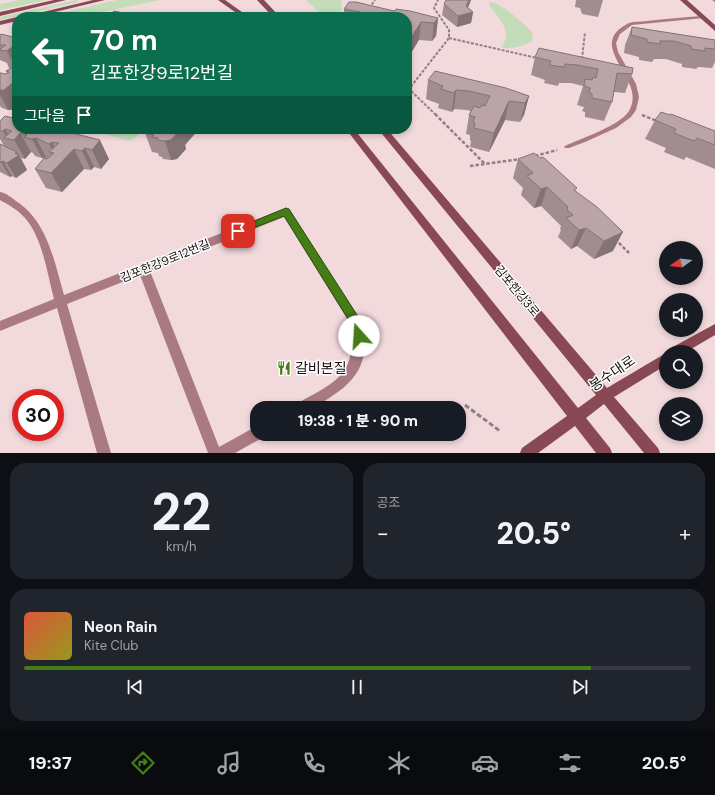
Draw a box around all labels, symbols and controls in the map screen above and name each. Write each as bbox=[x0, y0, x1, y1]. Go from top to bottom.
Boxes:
text: 70 m bbox=[90, 22, 158, 59]
icon: left bbox=[24, 28, 76, 80]
text: 김포한강9로12번길 bbox=[90, 61, 233, 85]
icon: arrive bbox=[73, 104, 95, 126]
text: 그다음 bbox=[24, 106, 65, 126]
pin bbox=[221, 214, 255, 248]
icon: arrive bbox=[227, 220, 249, 242]
street label: 김포한강9로12번길 bbox=[118, 236, 212, 286]
north arrow bbox=[659, 241, 703, 285]
map controls bbox=[659, 241, 703, 441]
street label: 김포한강3로 bbox=[491, 262, 543, 320]
button: sound bbox=[659, 293, 703, 337]
position arrow bbox=[338, 315, 380, 357]
button: search bbox=[659, 345, 703, 389]
street label: 봉수대로 bbox=[586, 351, 638, 395]
place label: 갈비본질 bbox=[295, 359, 347, 377]
restaurant icon: 갈비본질 bbox=[276, 360, 292, 376]
speed limit sign: 30 bbox=[12, 389, 64, 441]
button: layers bbox=[659, 397, 703, 441]
text: 19:38 · 1 분 · 90 m bbox=[298, 411, 418, 431]
text: 22 bbox=[151, 478, 211, 546]
text: 공조 bbox=[377, 494, 400, 511]
text: 20.5° bbox=[496, 514, 571, 553]
text: − bbox=[377, 519, 389, 548]
text: + bbox=[679, 519, 691, 548]
text: km/h bbox=[166, 538, 197, 555]
text: Neon Rain bbox=[84, 617, 157, 637]
text: Kite Club bbox=[84, 637, 138, 654]
icon: previous bbox=[124, 676, 146, 698]
icon: pause bbox=[346, 676, 368, 698]
icon: next bbox=[569, 676, 591, 698]
icon: directions bbox=[129, 749, 157, 777]
icon: music bbox=[215, 749, 243, 777]
icon: phone bbox=[300, 749, 328, 777]
icon: climate bbox=[385, 749, 413, 777]
icon: car bbox=[471, 749, 499, 777]
icon: filters bbox=[556, 749, 584, 777]
text: 19:37 bbox=[29, 751, 72, 775]
text: 20.5° bbox=[642, 751, 686, 775]

